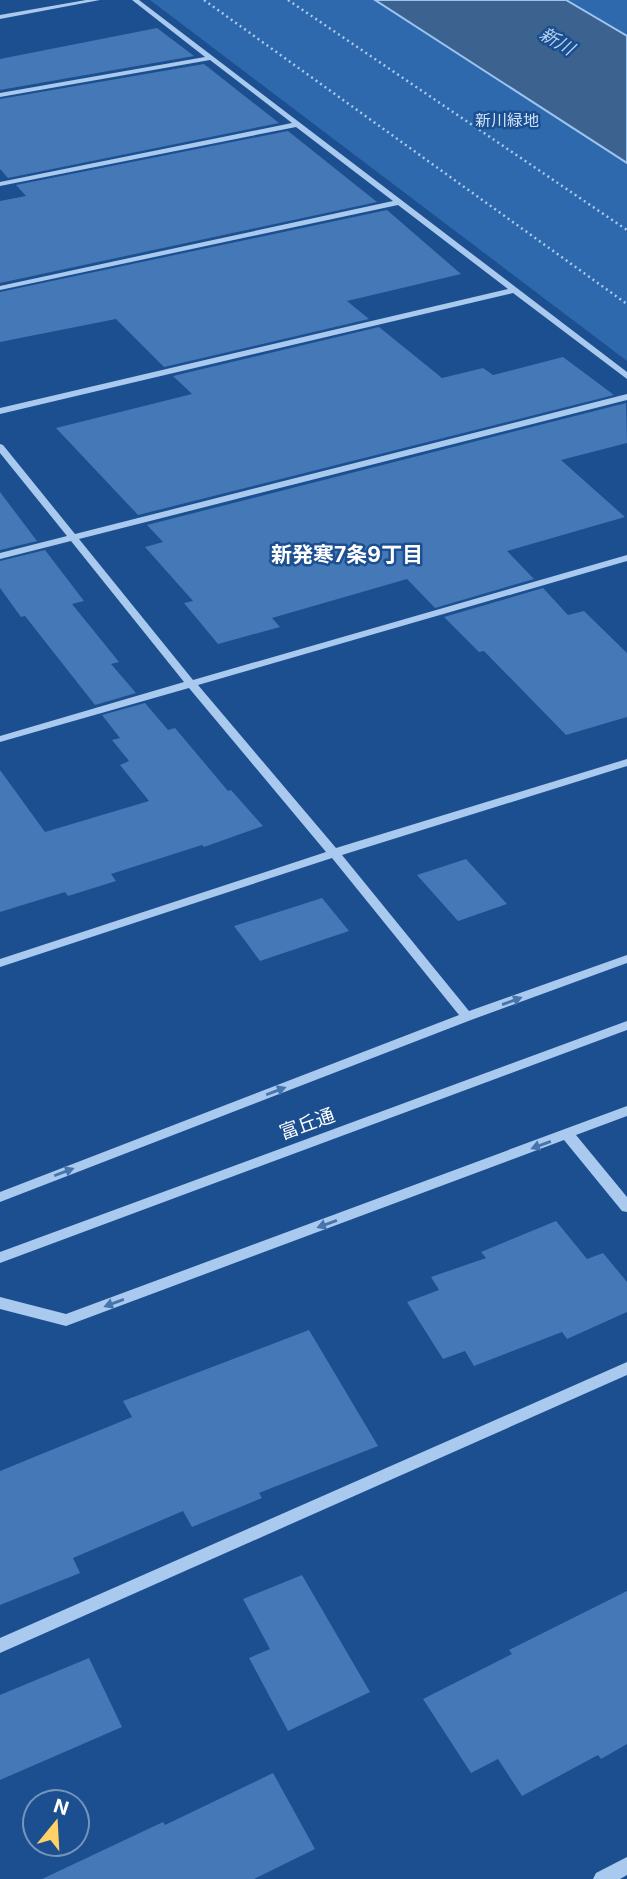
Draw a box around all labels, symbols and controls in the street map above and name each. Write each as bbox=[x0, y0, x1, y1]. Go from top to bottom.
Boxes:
water label: 新川 bbox=[536, 23, 580, 60]
park label: 新川緑地 bbox=[475, 110, 539, 130]
district label: 新発寒7条9丁目 bbox=[271, 542, 423, 567]
one-way arrow bbox=[501, 995, 522, 1006]
one-way arrow bbox=[266, 1085, 287, 1096]
street label: 富丘通 bbox=[276, 1103, 338, 1145]
one-way arrow bbox=[530, 1140, 551, 1151]
one-way arrow bbox=[53, 1167, 74, 1178]
one-way arrow bbox=[317, 1219, 338, 1230]
one-way arrow bbox=[103, 1297, 124, 1308]
north arrow bbox=[21, 1788, 91, 1858]
text: N bbox=[51, 1794, 72, 1820]

